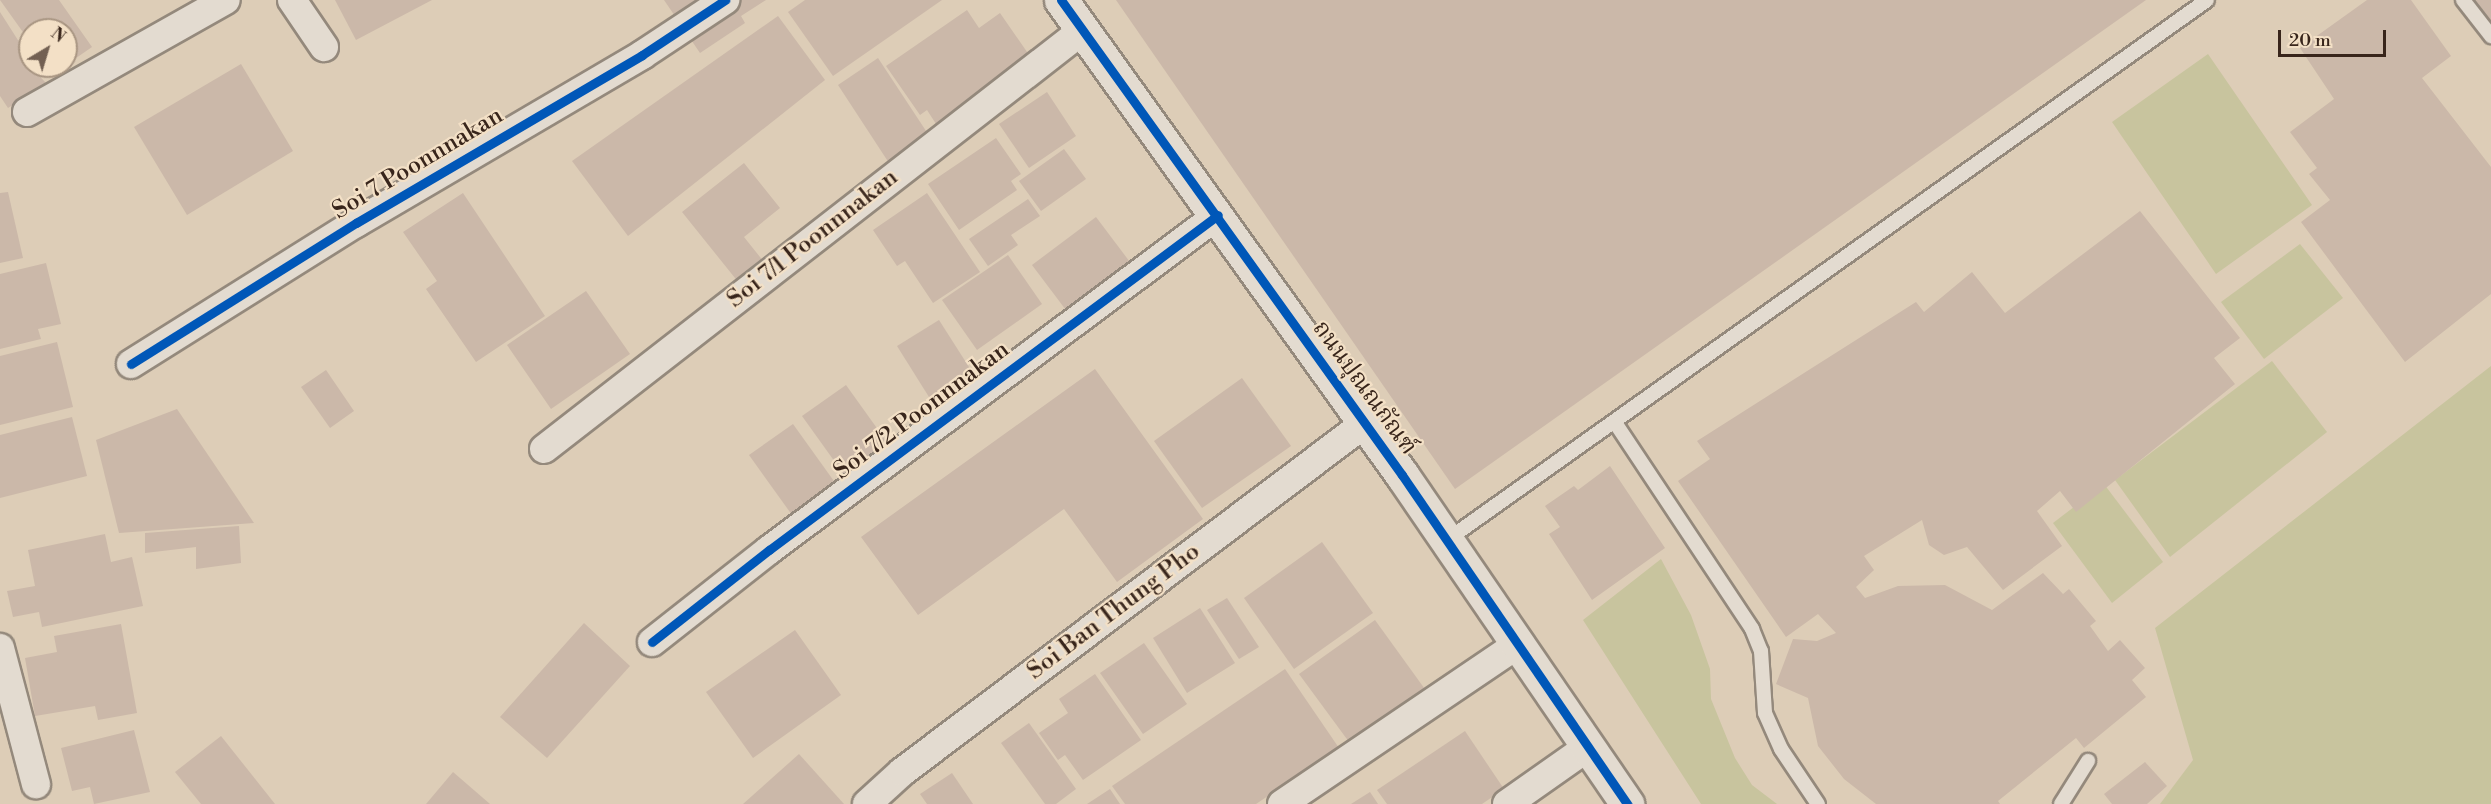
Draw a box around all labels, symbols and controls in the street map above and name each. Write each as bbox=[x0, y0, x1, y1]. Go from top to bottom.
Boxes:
north arrow bbox=[18, 18, 78, 78]
scale bar bbox=[2281, 18, 2389, 56]
text: N bbox=[47, 24, 69, 47]
text: 20 m bbox=[2289, 29, 2331, 52]
street label: Soi 7 Poonnnakan bbox=[328, 102, 508, 226]
street label: Soi 7/1 Poonnnakan bbox=[722, 163, 904, 315]
street label: ถนนปุณณกัณฑ์ bbox=[1306, 315, 1422, 461]
street label: Soi 7/2 Poonnnakan bbox=[829, 336, 1015, 486]
street label: Soi Ban Thung Pho bbox=[1022, 538, 1206, 686]

